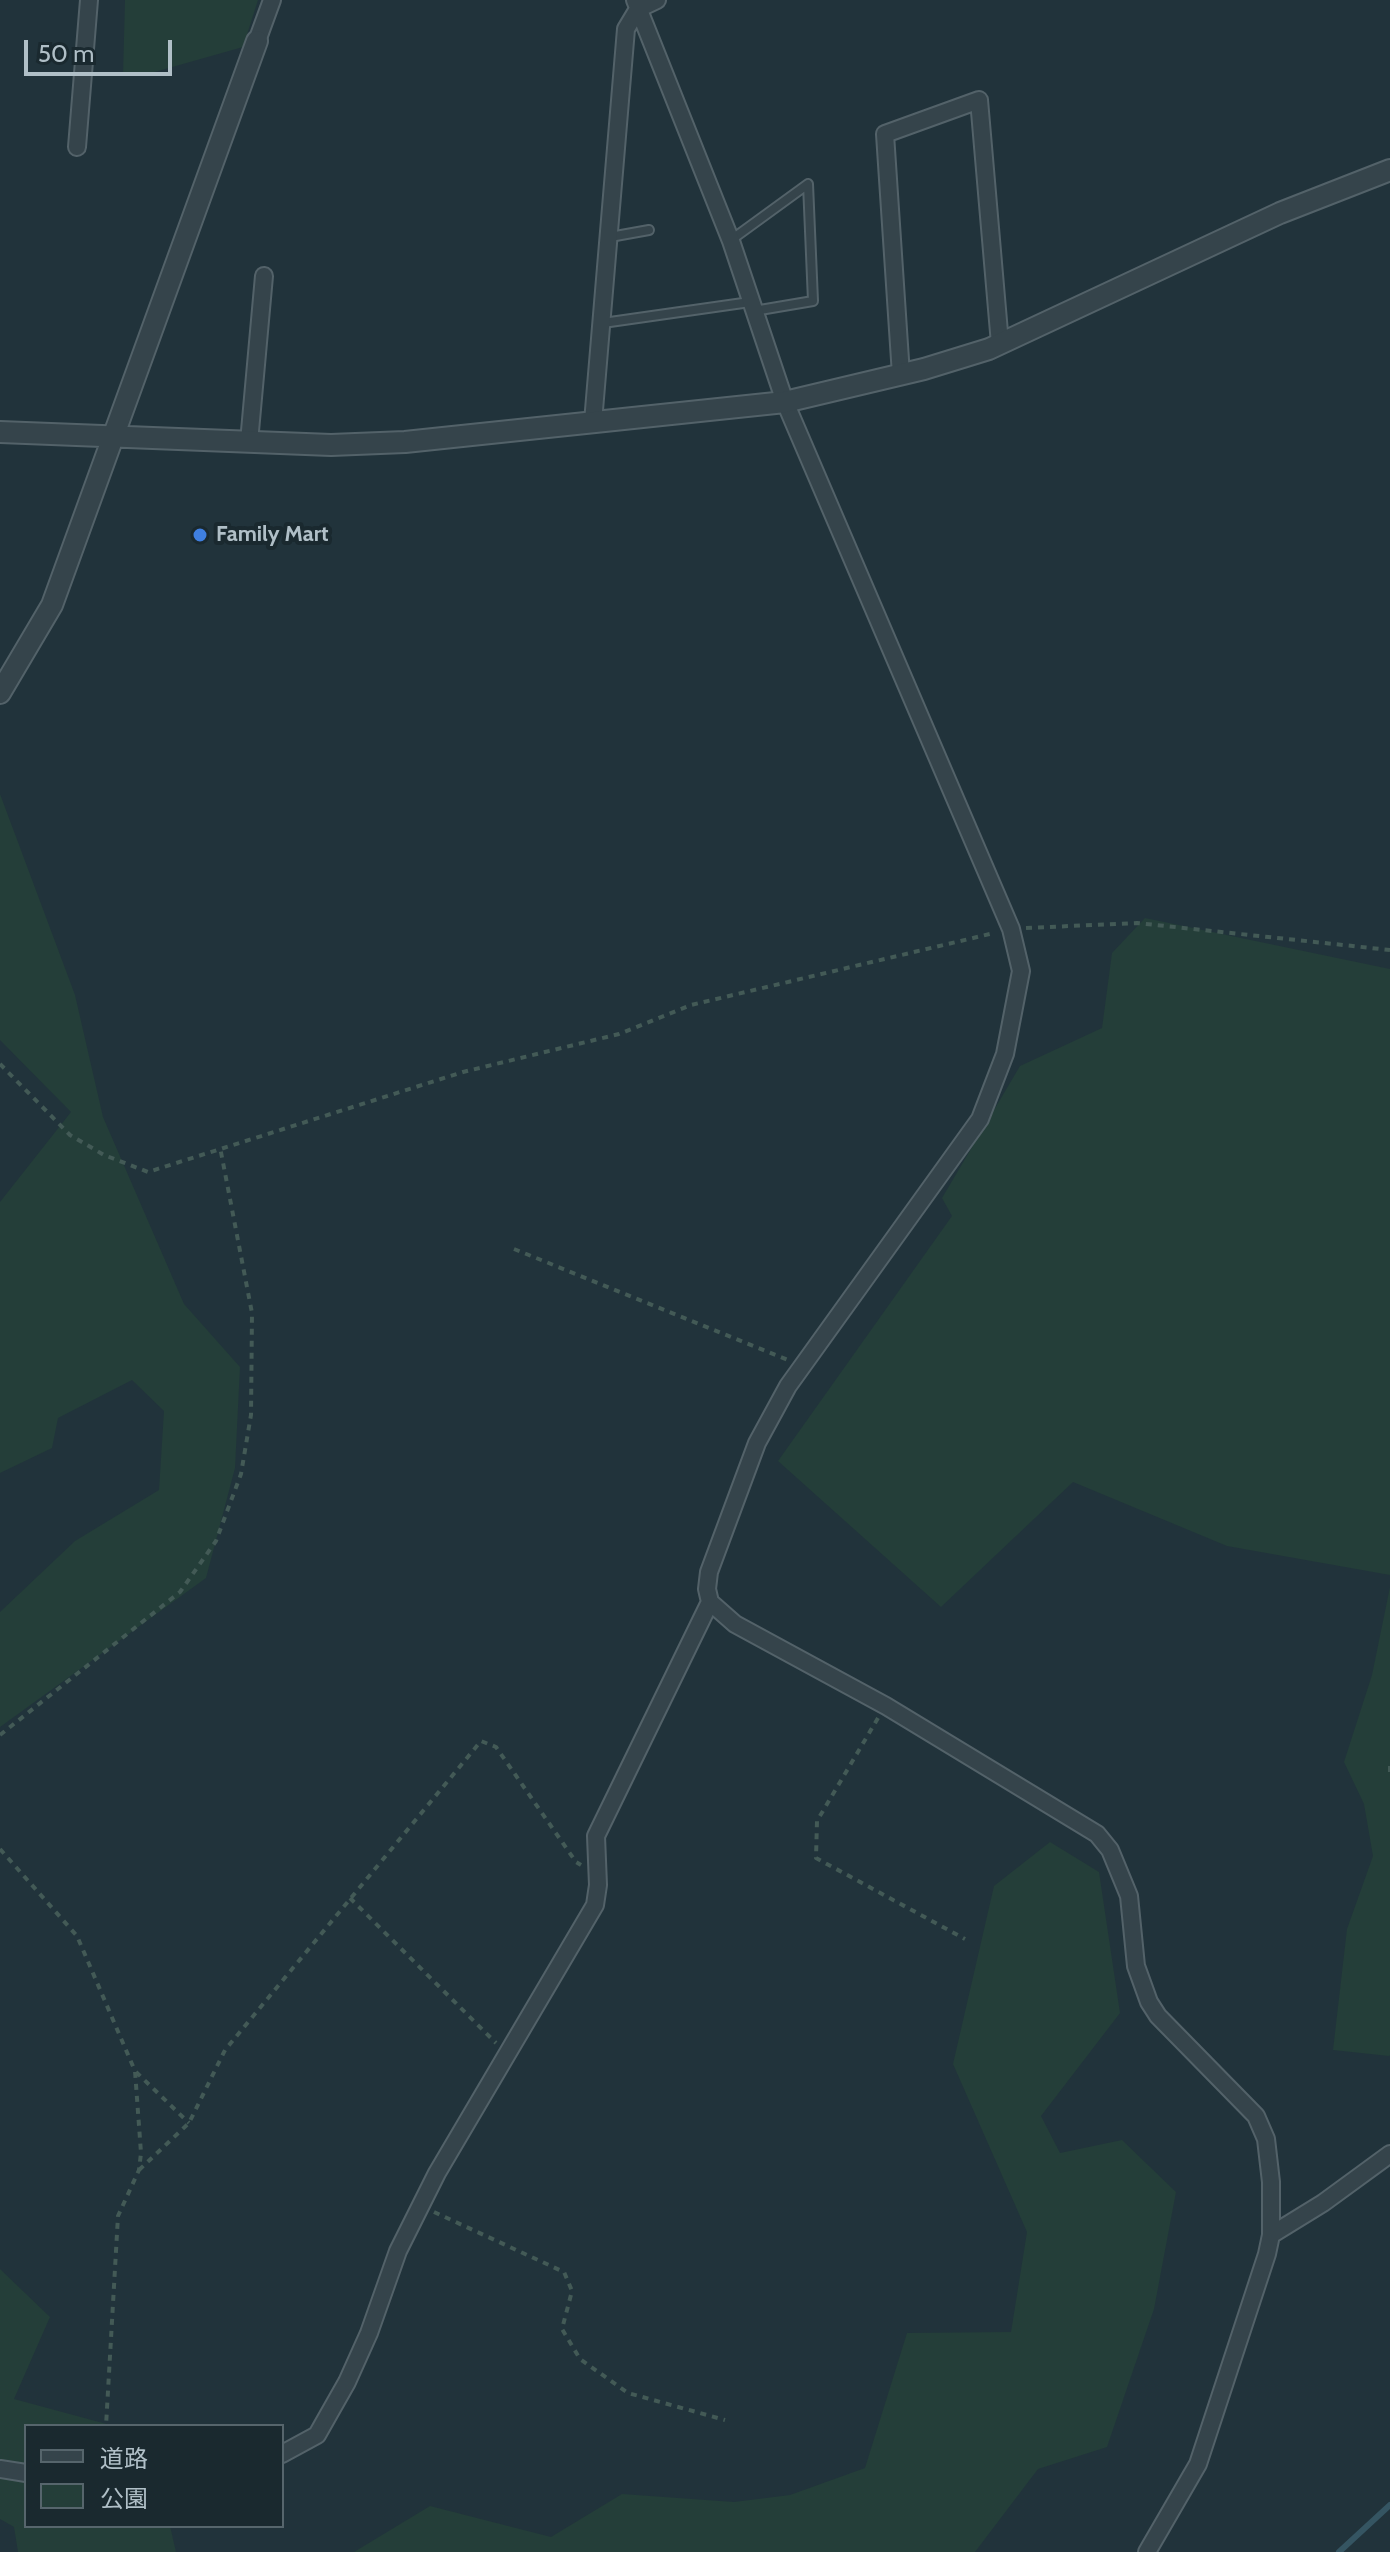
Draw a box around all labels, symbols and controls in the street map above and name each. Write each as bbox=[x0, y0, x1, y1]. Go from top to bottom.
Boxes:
scale bar bbox=[28, 24, 176, 74]
text: 50 m bbox=[38, 39, 94, 68]
place label: Family Mart bbox=[216, 522, 328, 548]
marker: Family Mart bbox=[191, 526, 209, 544]
legend bbox=[24, 2424, 284, 2528]
text: 道路 bbox=[100, 2444, 148, 2473]
text: 公園 bbox=[100, 2484, 148, 2513]

